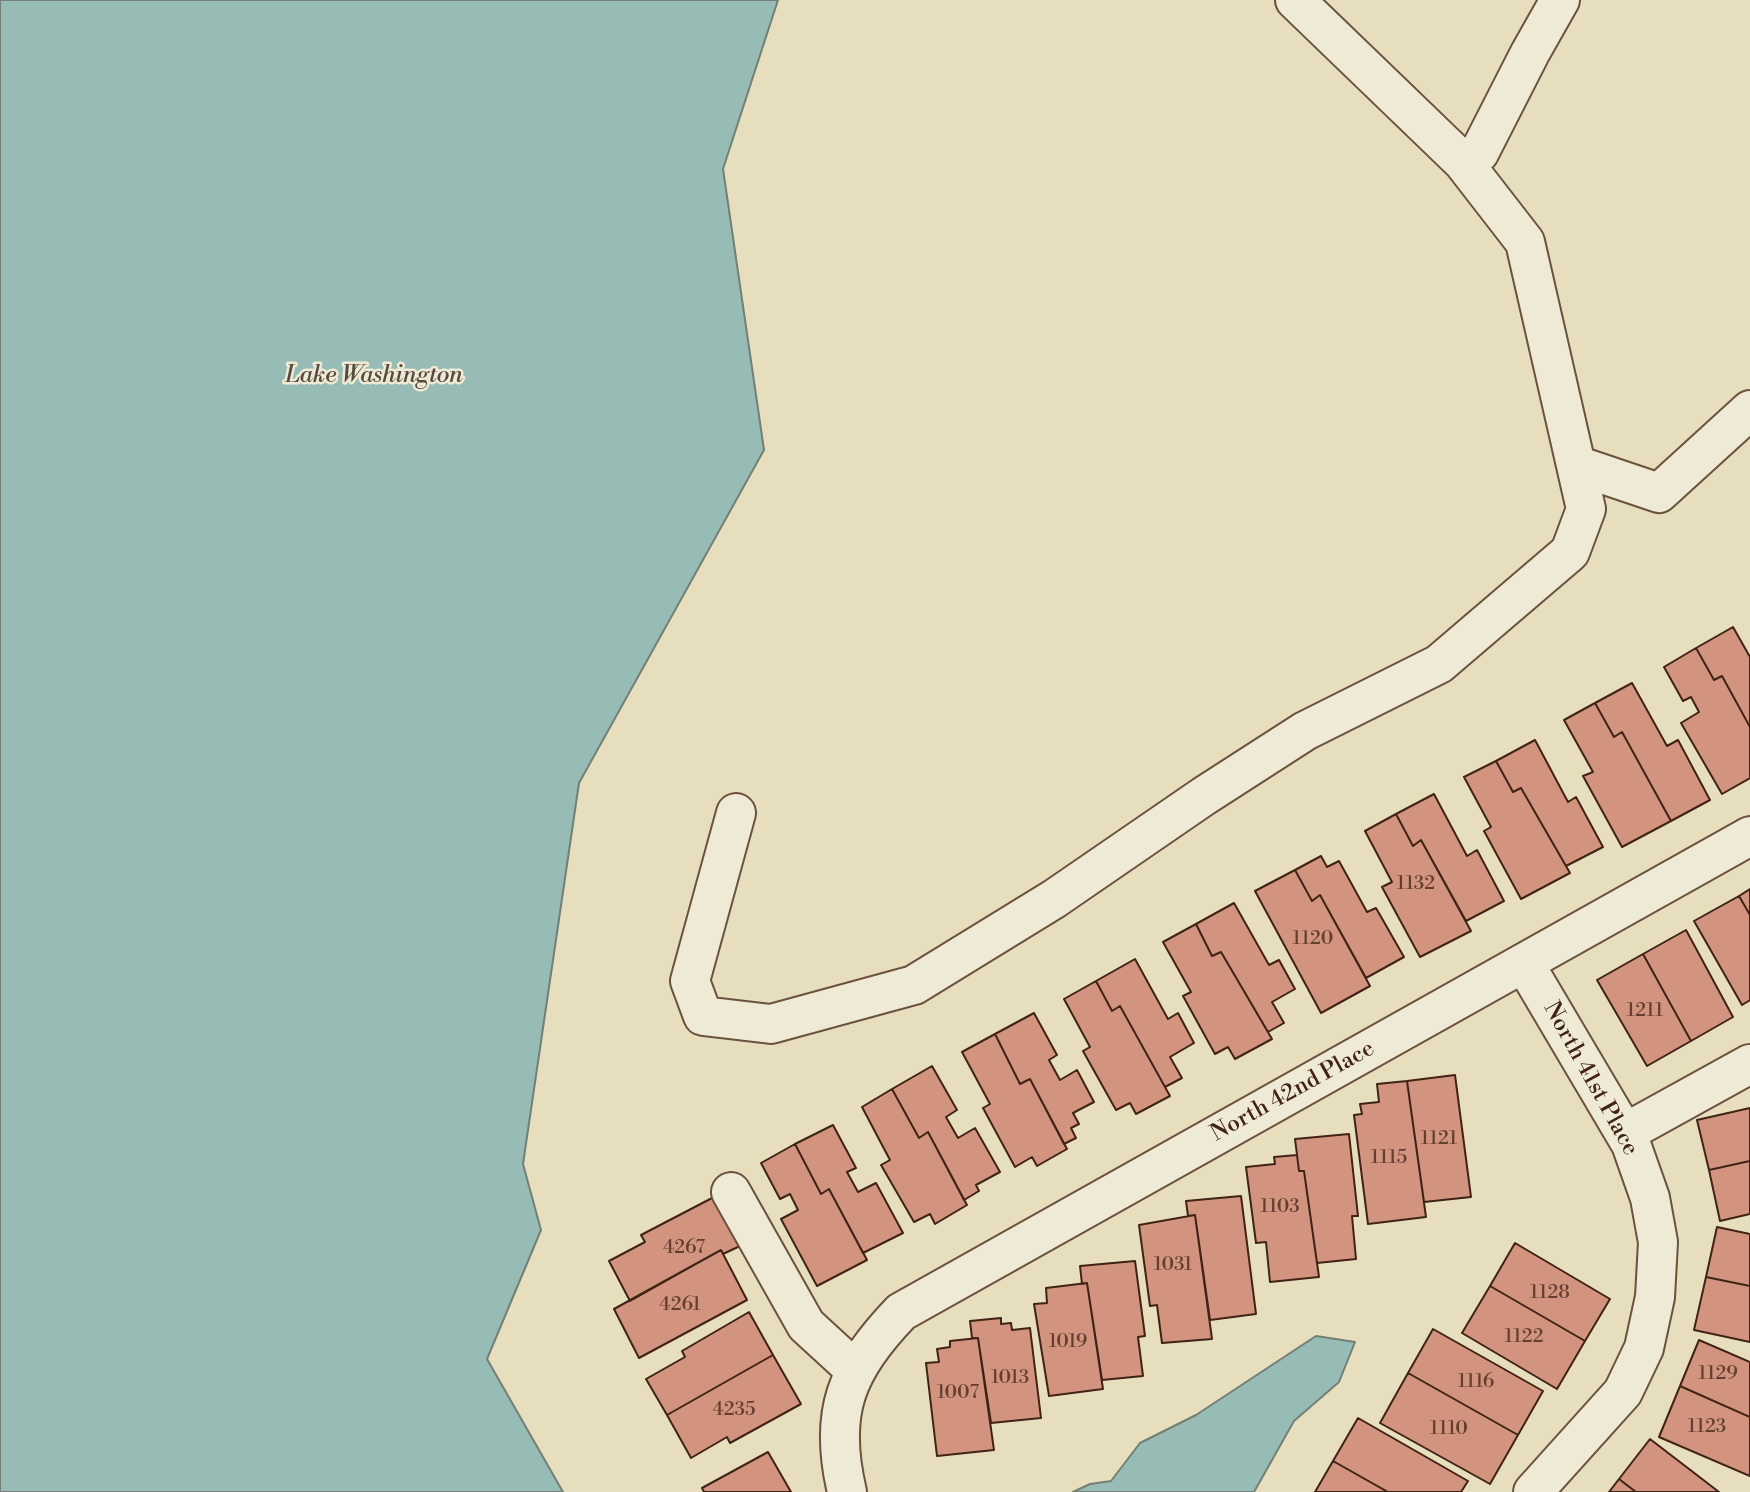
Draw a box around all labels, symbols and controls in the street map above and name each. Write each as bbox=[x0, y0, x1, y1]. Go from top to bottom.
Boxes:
water label: Lake Washington bbox=[285, 362, 463, 390]
house number: 1132 bbox=[1397, 873, 1435, 895]
house number: 1120 bbox=[1293, 928, 1333, 950]
street label: North 41st Place bbox=[1536, 997, 1644, 1161]
house number: 1211 bbox=[1627, 1000, 1663, 1022]
street label: North 42nd Place bbox=[1206, 1036, 1380, 1148]
house number: 1121 bbox=[1421, 1128, 1457, 1150]
house number: 1115 bbox=[1371, 1147, 1407, 1169]
house number: 1103 bbox=[1260, 1196, 1300, 1218]
house number: 4267 bbox=[663, 1237, 705, 1259]
house number: 1031 bbox=[1154, 1254, 1192, 1276]
house number: 1128 bbox=[1530, 1282, 1570, 1304]
house number: 4261 bbox=[659, 1294, 701, 1316]
house number: 1122 bbox=[1504, 1326, 1544, 1348]
house number: 1019 bbox=[1049, 1331, 1087, 1353]
house number: 1129 bbox=[1698, 1363, 1738, 1385]
house number: 1013 bbox=[991, 1367, 1029, 1389]
house number: 1116 bbox=[1458, 1371, 1494, 1393]
house number: 1007 bbox=[937, 1382, 979, 1404]
house number: 4235 bbox=[712, 1399, 756, 1421]
house number: 1123 bbox=[1688, 1416, 1726, 1438]
house number: 1110 bbox=[1430, 1418, 1468, 1440]

